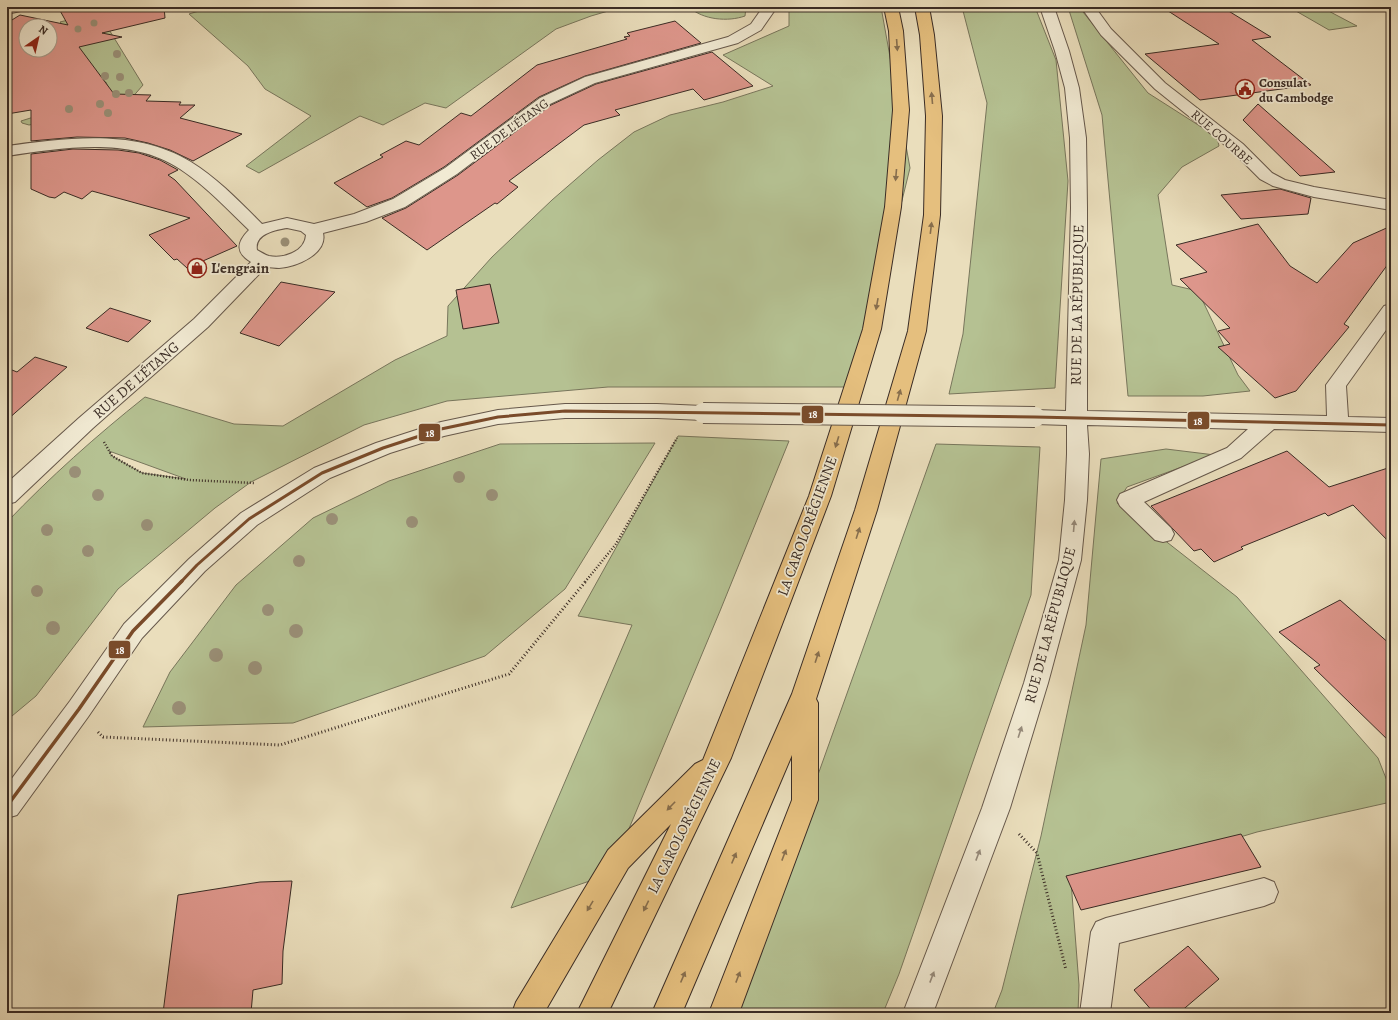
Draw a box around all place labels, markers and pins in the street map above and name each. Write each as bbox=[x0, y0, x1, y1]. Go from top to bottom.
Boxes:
place label: Consulat du Cambodge bbox=[1259, 74, 1333, 106]
public building icon: Consulat du Cambodge bbox=[1234, 78, 1256, 100]
shop icon: L'engrain bbox=[186, 257, 208, 279]
place label: L'engrain bbox=[211, 258, 270, 278]

